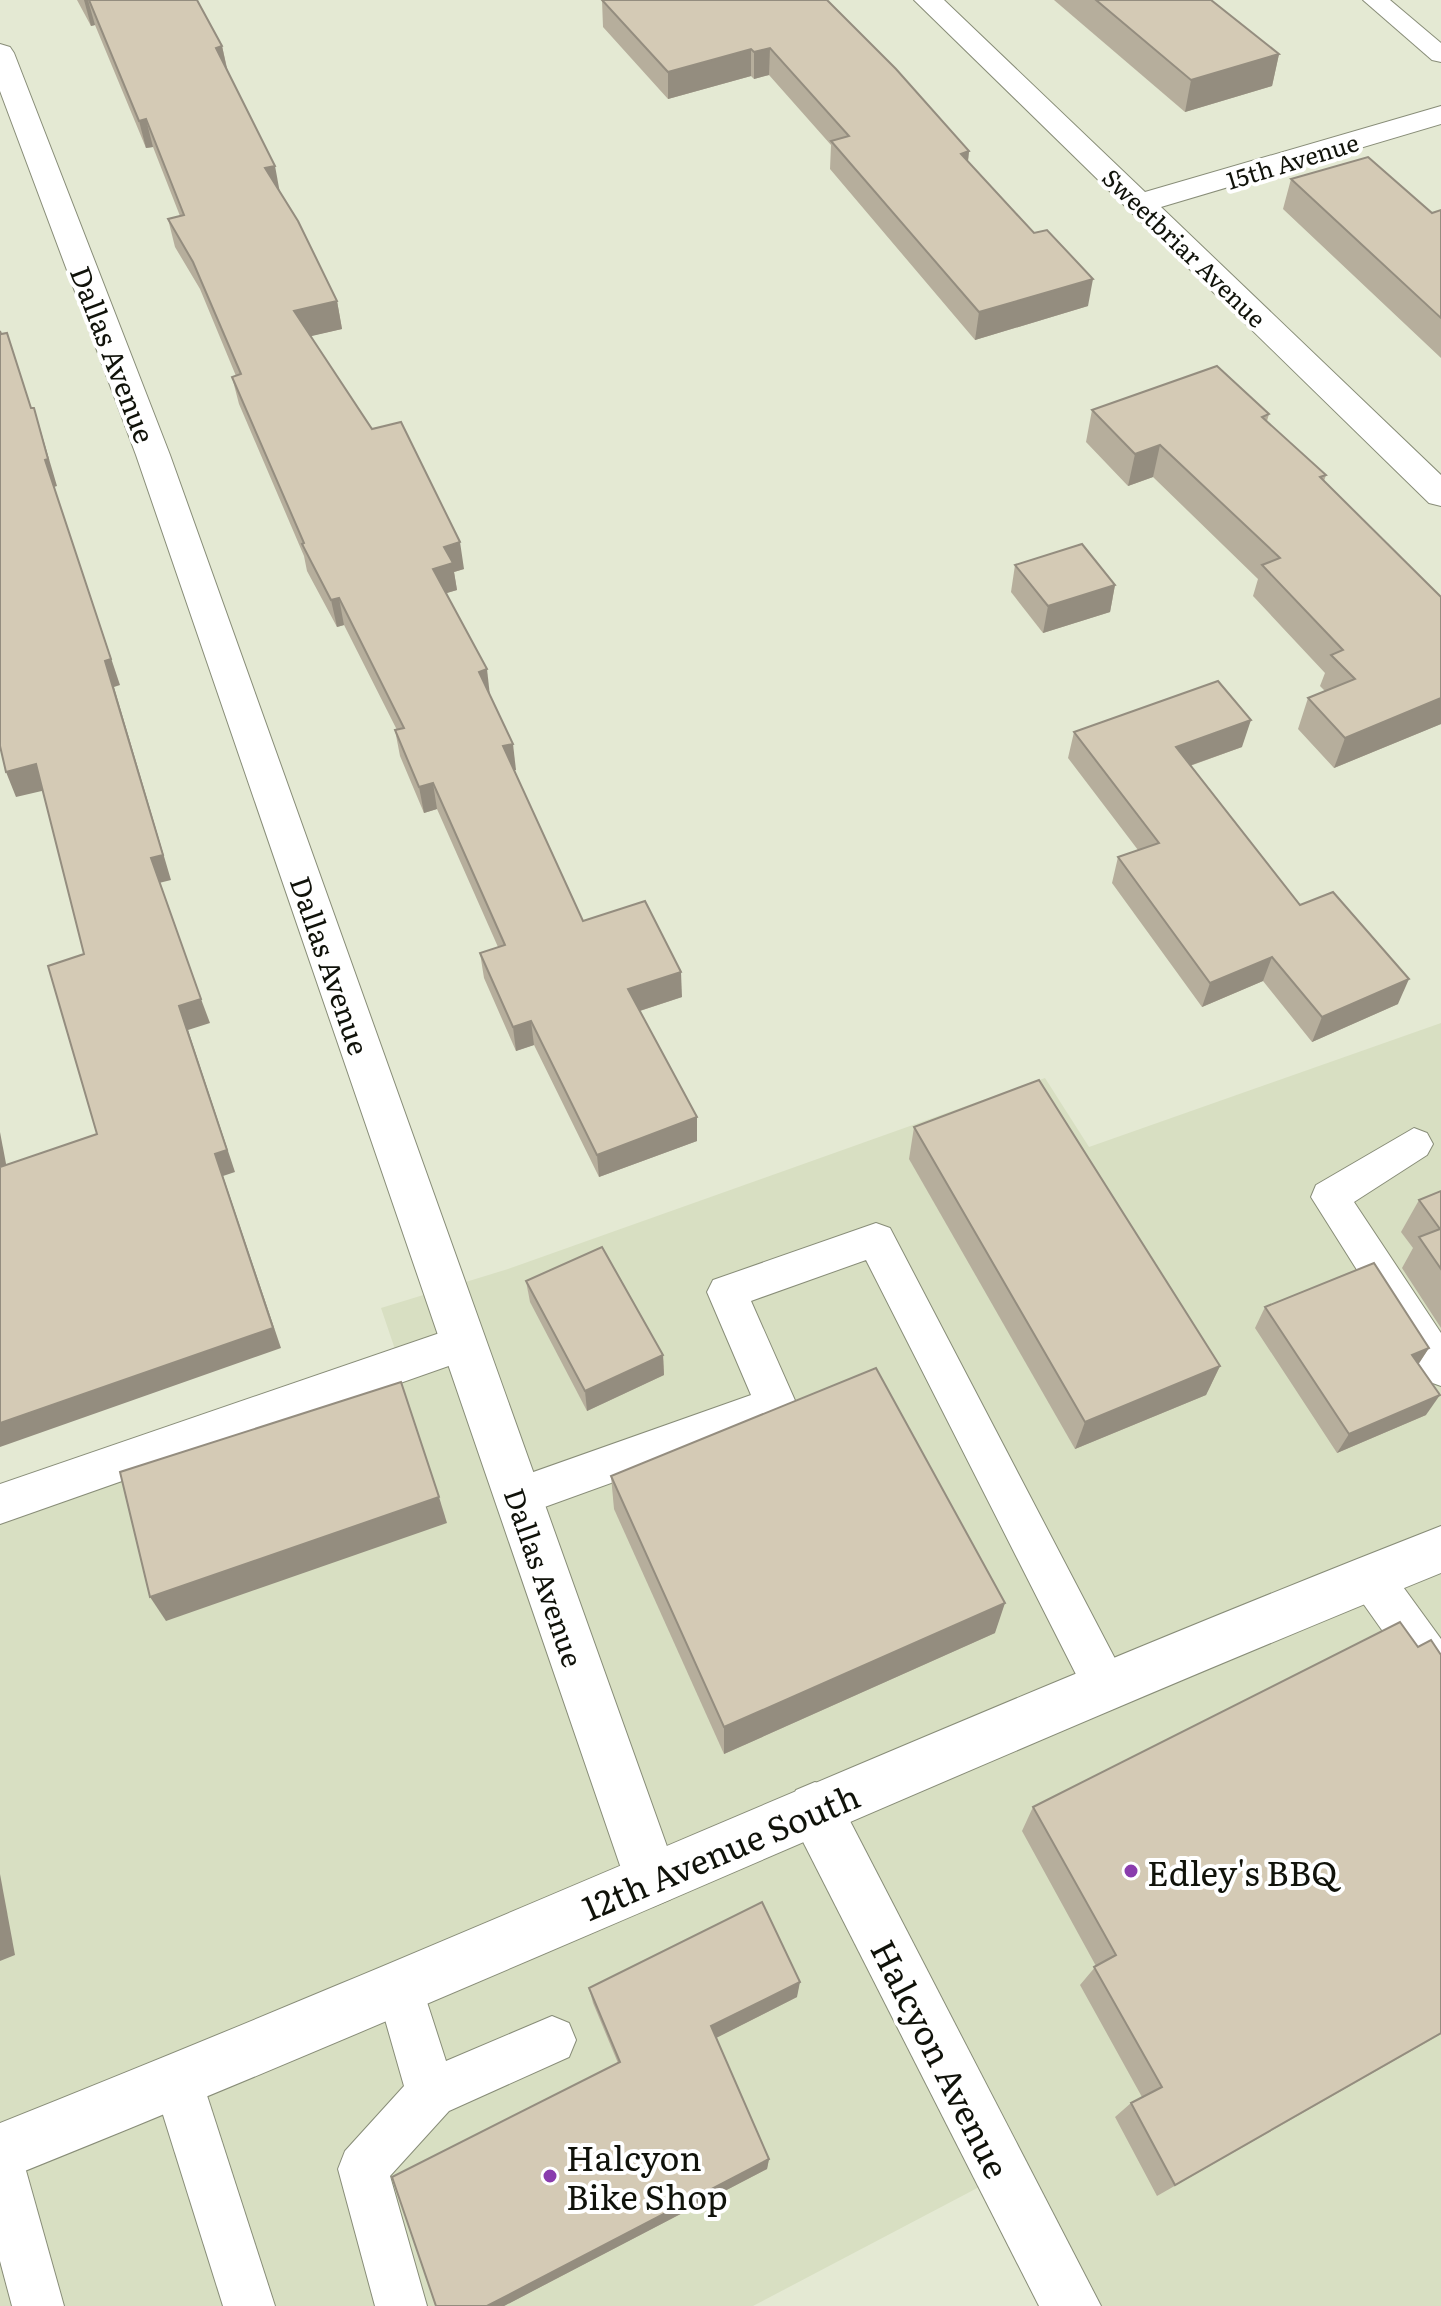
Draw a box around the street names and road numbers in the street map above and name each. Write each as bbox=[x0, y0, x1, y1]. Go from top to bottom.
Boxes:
street label: 15th Avenue bbox=[1222, 123, 1362, 197]
street label: Sweetbriar Avenue bbox=[1095, 160, 1275, 334]
street label: Dallas Avenue bbox=[61, 259, 167, 449]
street label: Dallas Avenue bbox=[281, 870, 381, 1060]
street label: Dallas Avenue bbox=[495, 1482, 595, 1672]
street label: 12th Avenue South bbox=[573, 1769, 867, 1931]
street label: Halcyon Avenue bbox=[860, 1930, 1024, 2186]

